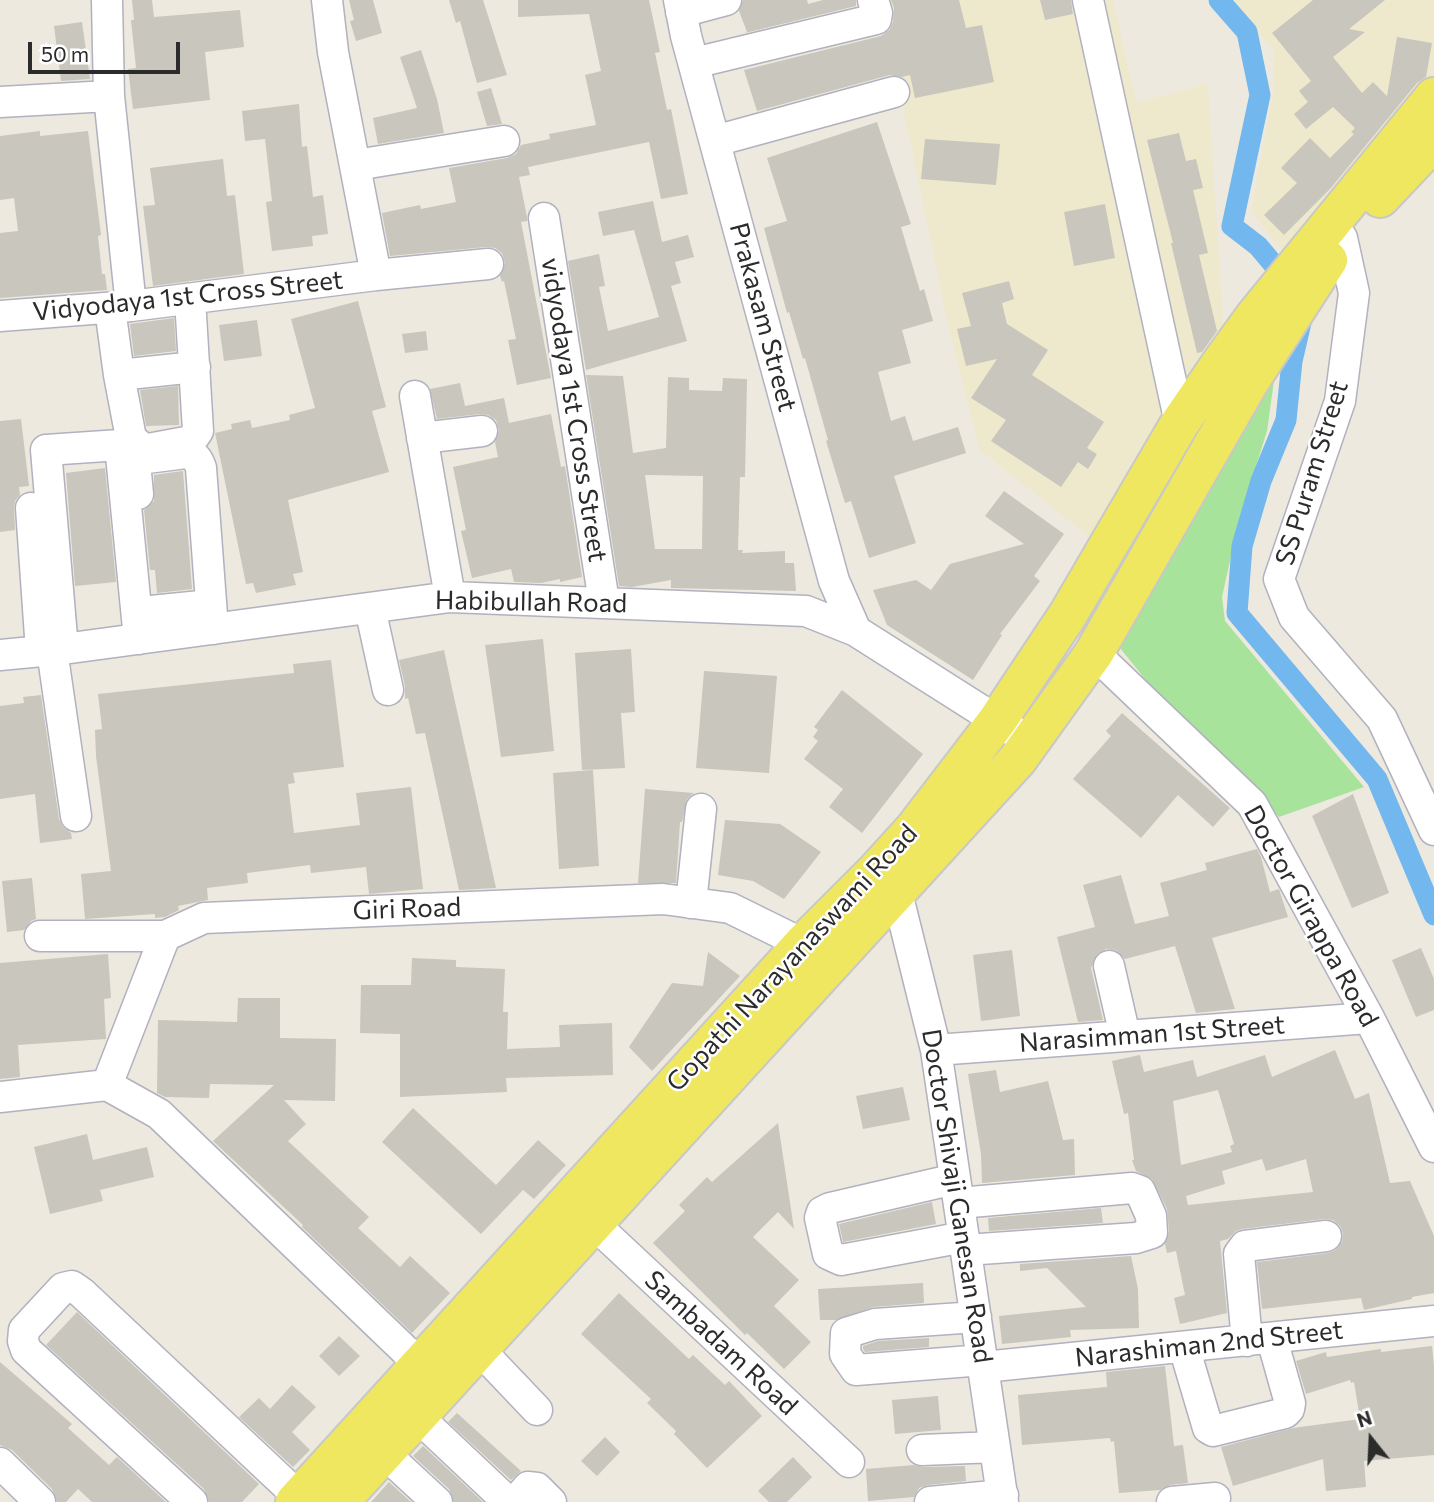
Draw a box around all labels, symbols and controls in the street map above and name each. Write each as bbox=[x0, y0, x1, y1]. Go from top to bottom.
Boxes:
scale bar bbox=[32, 28, 184, 72]
text: 50 m bbox=[41, 41, 89, 66]
street label: Prakasam Street bbox=[723, 219, 803, 415]
street label: vidyodaya 1st Cross Street bbox=[535, 256, 613, 564]
street label: Vidyodaya 1st Cross Street bbox=[31, 264, 345, 328]
street label: SS Puram Street bbox=[1269, 377, 1355, 569]
street label: Habibullah Road bbox=[435, 585, 627, 619]
street label: Doctor Girappa Road bbox=[1237, 800, 1385, 1032]
street label: Gopathi Narayanaswami Road bbox=[660, 818, 924, 1098]
street label: Giri Road bbox=[352, 892, 462, 926]
street label: Narasimman 1st Street bbox=[1018, 1009, 1286, 1059]
street label: Doctor Shivaji Ganesan Road bbox=[915, 1027, 999, 1365]
street label: Sambadam Road bbox=[638, 1264, 804, 1422]
street label: Narashiman 2nd Street bbox=[1073, 1314, 1345, 1374]
north arrow bbox=[1336, 1404, 1406, 1474]
text: N bbox=[1354, 1405, 1375, 1432]

